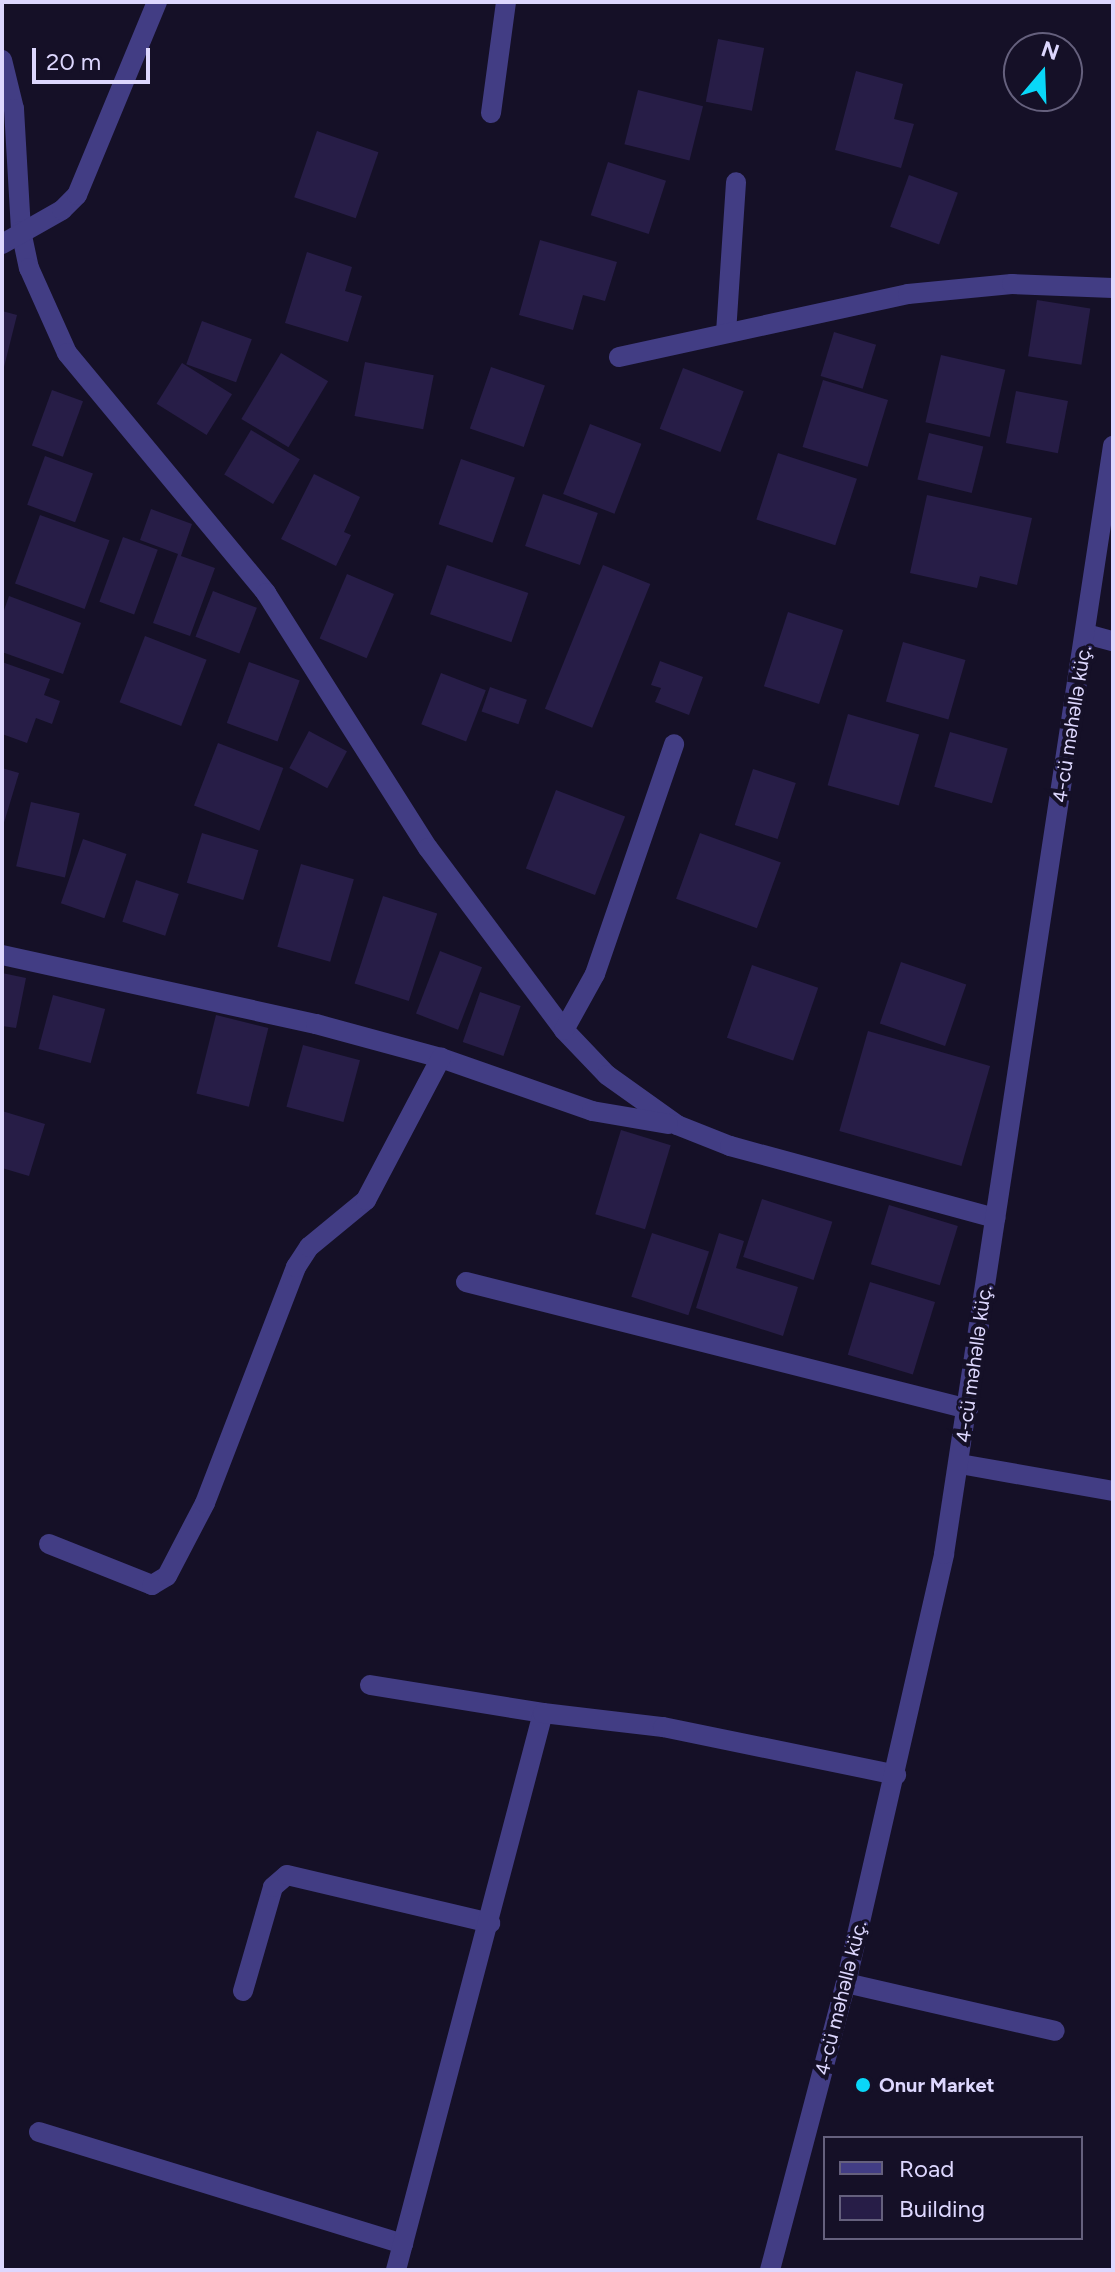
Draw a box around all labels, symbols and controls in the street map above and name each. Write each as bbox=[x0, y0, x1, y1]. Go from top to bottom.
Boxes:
scale bar bbox=[36, 32, 154, 82]
north arrow bbox=[1003, 32, 1083, 112]
text: N bbox=[1038, 35, 1063, 66]
text: 20 m bbox=[46, 47, 101, 76]
street label: 4-cü məhəllə küç. bbox=[1048, 644, 1096, 804]
street label: 4-cü məhəllə küç. bbox=[951, 1284, 997, 1444]
street label: 4-cü məhəllə küç. bbox=[810, 1918, 872, 2078]
place label: Onur Market bbox=[879, 2073, 995, 2097]
marker: Onur Market bbox=[854, 2076, 872, 2094]
legend bbox=[823, 2136, 1083, 2240]
text: Road bbox=[899, 2154, 954, 2183]
text: Building bbox=[899, 2194, 985, 2223]

